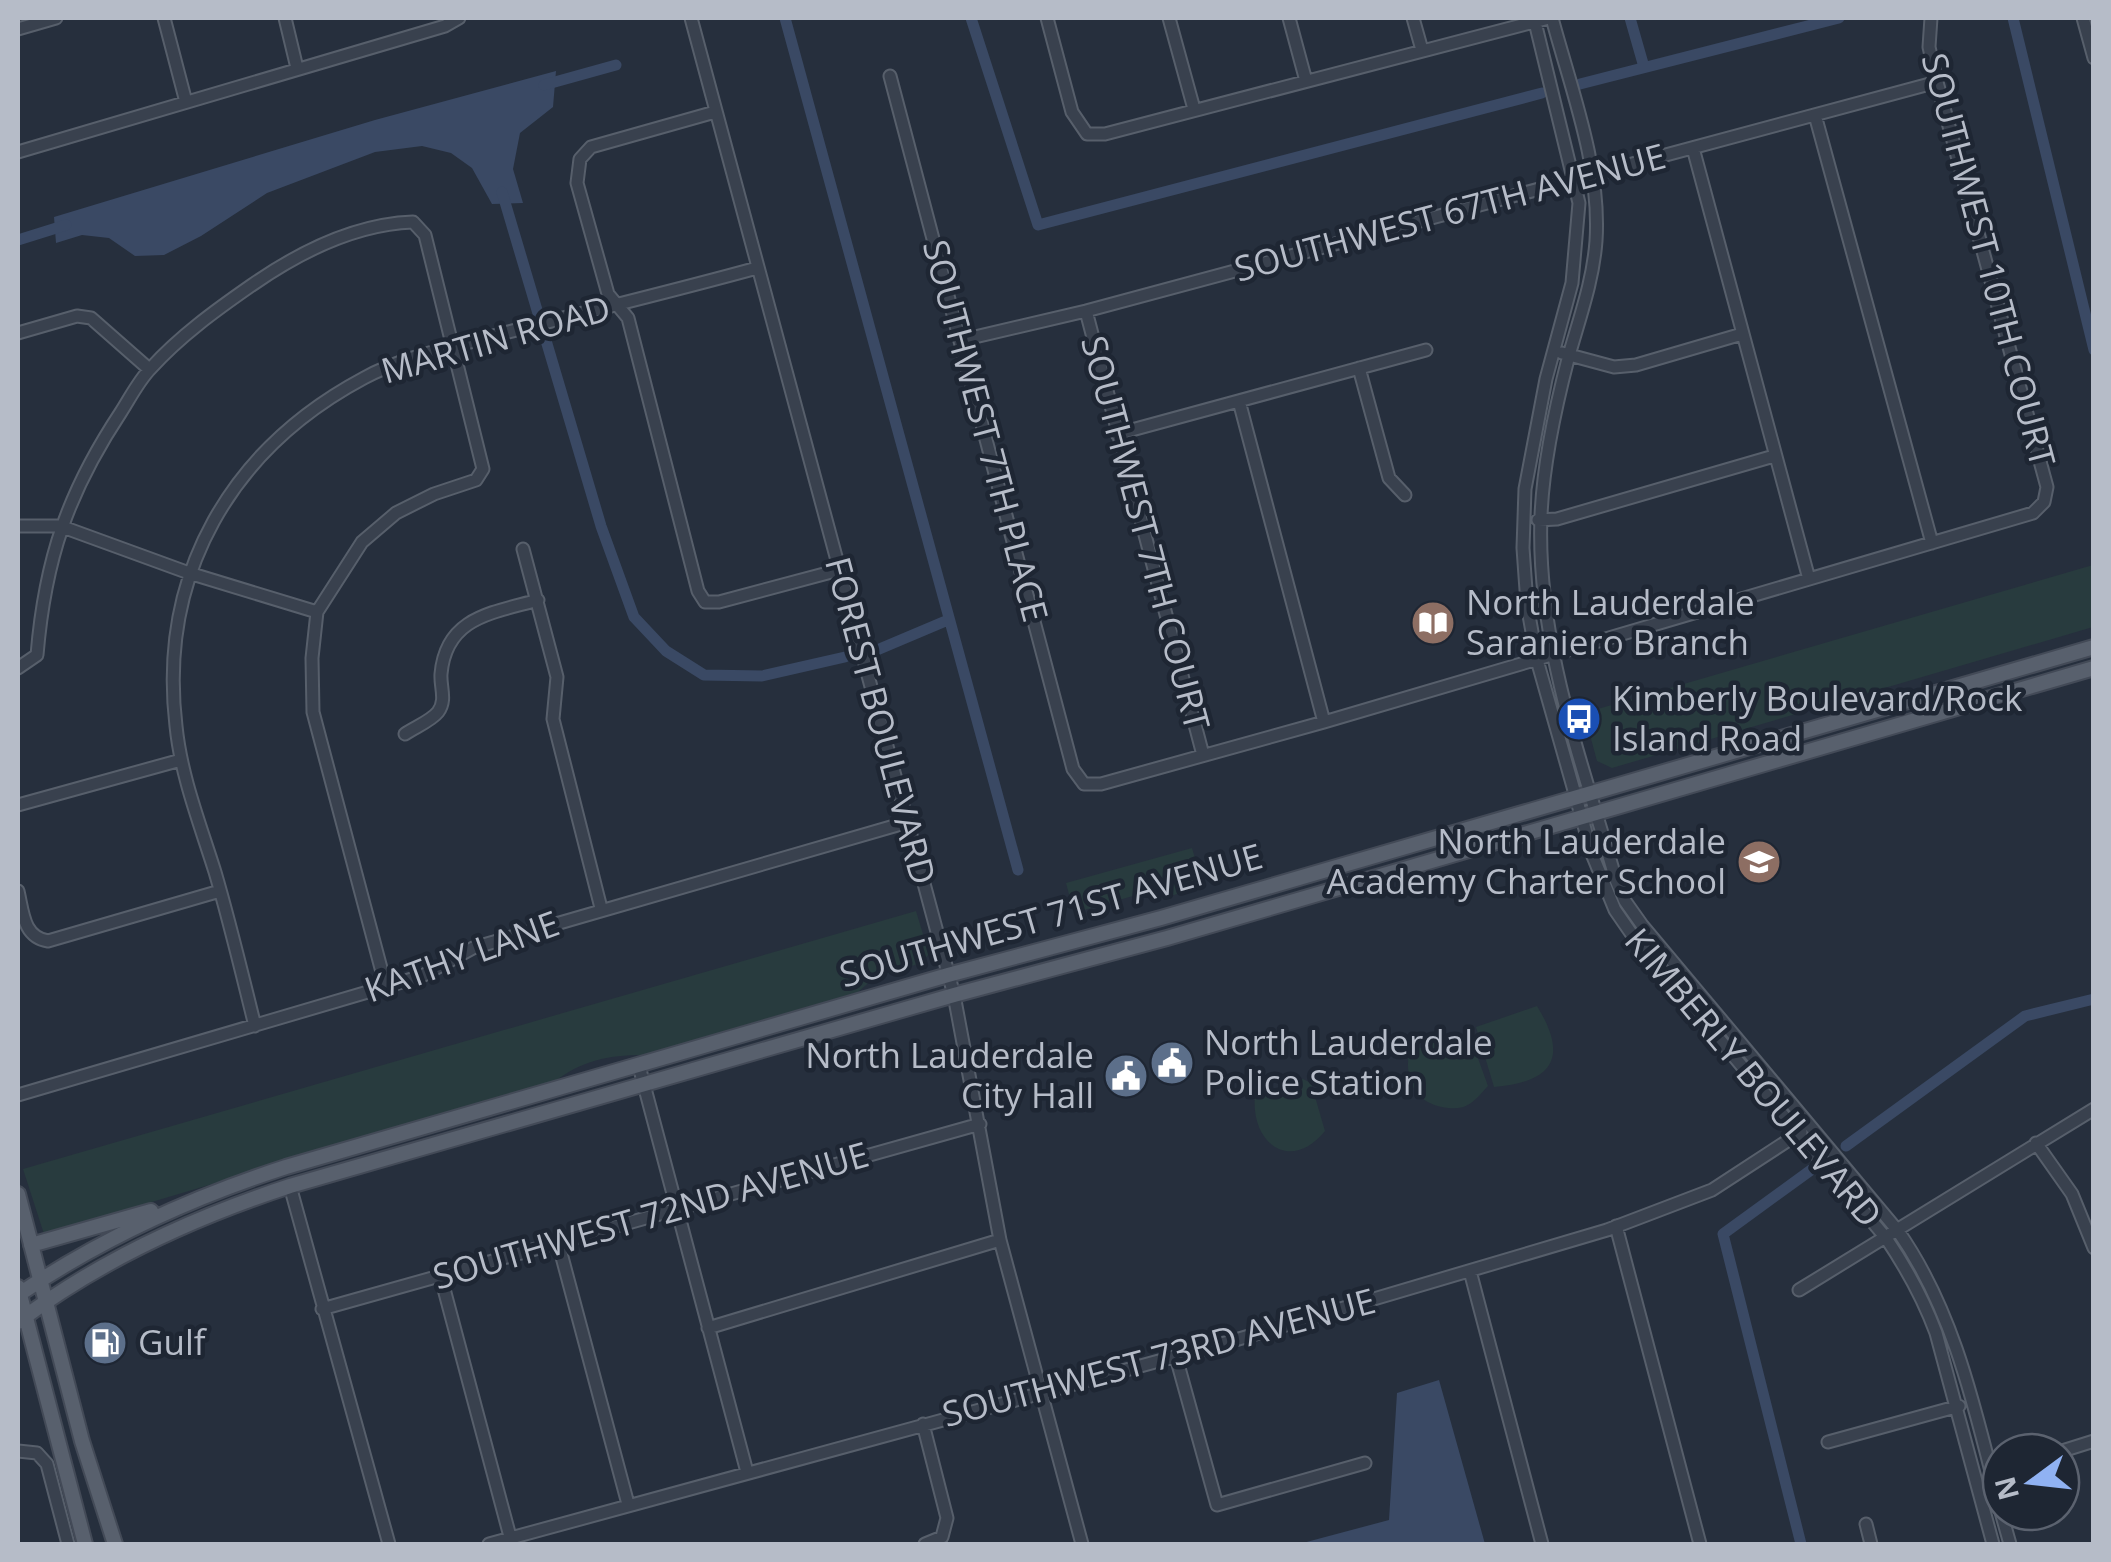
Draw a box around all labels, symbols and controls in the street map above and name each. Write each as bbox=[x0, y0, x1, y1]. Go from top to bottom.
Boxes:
street label: SOUTHWEST 10TH COURT bbox=[1912, 48, 2067, 472]
street label: SOUTHWEST 67TH AVENUE bbox=[1229, 131, 1670, 292]
street label: SOUTHWEST 7TH PLACE bbox=[913, 234, 1060, 627]
street label: MARTIN ROAD bbox=[376, 283, 616, 394]
street label: SOUTHWEST 7TH COURT bbox=[1071, 330, 1222, 735]
street label: FOREST BOULEVARD bbox=[815, 552, 948, 889]
place label: North Lauderdale Saraniero Branch bbox=[1466, 578, 1755, 665]
library icon: North Lauderdale Saraniero Branch bbox=[1410, 600, 1456, 646]
place label: Kimberly Boulevard/Rock Island Road bbox=[1612, 674, 2023, 761]
bus stop icon: Kimberly Boulevard/Rock Island Road bbox=[1556, 696, 1602, 742]
place label: North Lauderdale Academy Charter School bbox=[1326, 817, 1726, 904]
street label: SOUTHWEST 71ST AVENUE bbox=[834, 832, 1267, 997]
school or university icon: North Lauderdale Academy Charter School bbox=[1736, 839, 1782, 885]
street label: KATHY LANE bbox=[358, 899, 565, 1012]
street label: KIMBERLY BOULEVARD bbox=[1615, 918, 1893, 1236]
place label: North Lauderdale Police Station bbox=[1204, 1018, 1493, 1105]
place label: North Lauderdale City Hall bbox=[805, 1031, 1094, 1118]
public building icon: North Lauderdale Police Station bbox=[1149, 1040, 1195, 1086]
public building icon: North Lauderdale City Hall bbox=[1103, 1053, 1149, 1099]
street label: SOUTHWEST 72ND AVENUE bbox=[427, 1130, 874, 1299]
street label: SOUTHWEST 73RD AVENUE bbox=[937, 1276, 1380, 1437]
place label: Gulf bbox=[138, 1318, 208, 1365]
fuel station icon: Gulf bbox=[82, 1320, 128, 1366]
north arrow bbox=[1981, 1432, 2081, 1532]
text: N bbox=[1985, 1473, 2027, 1505]

